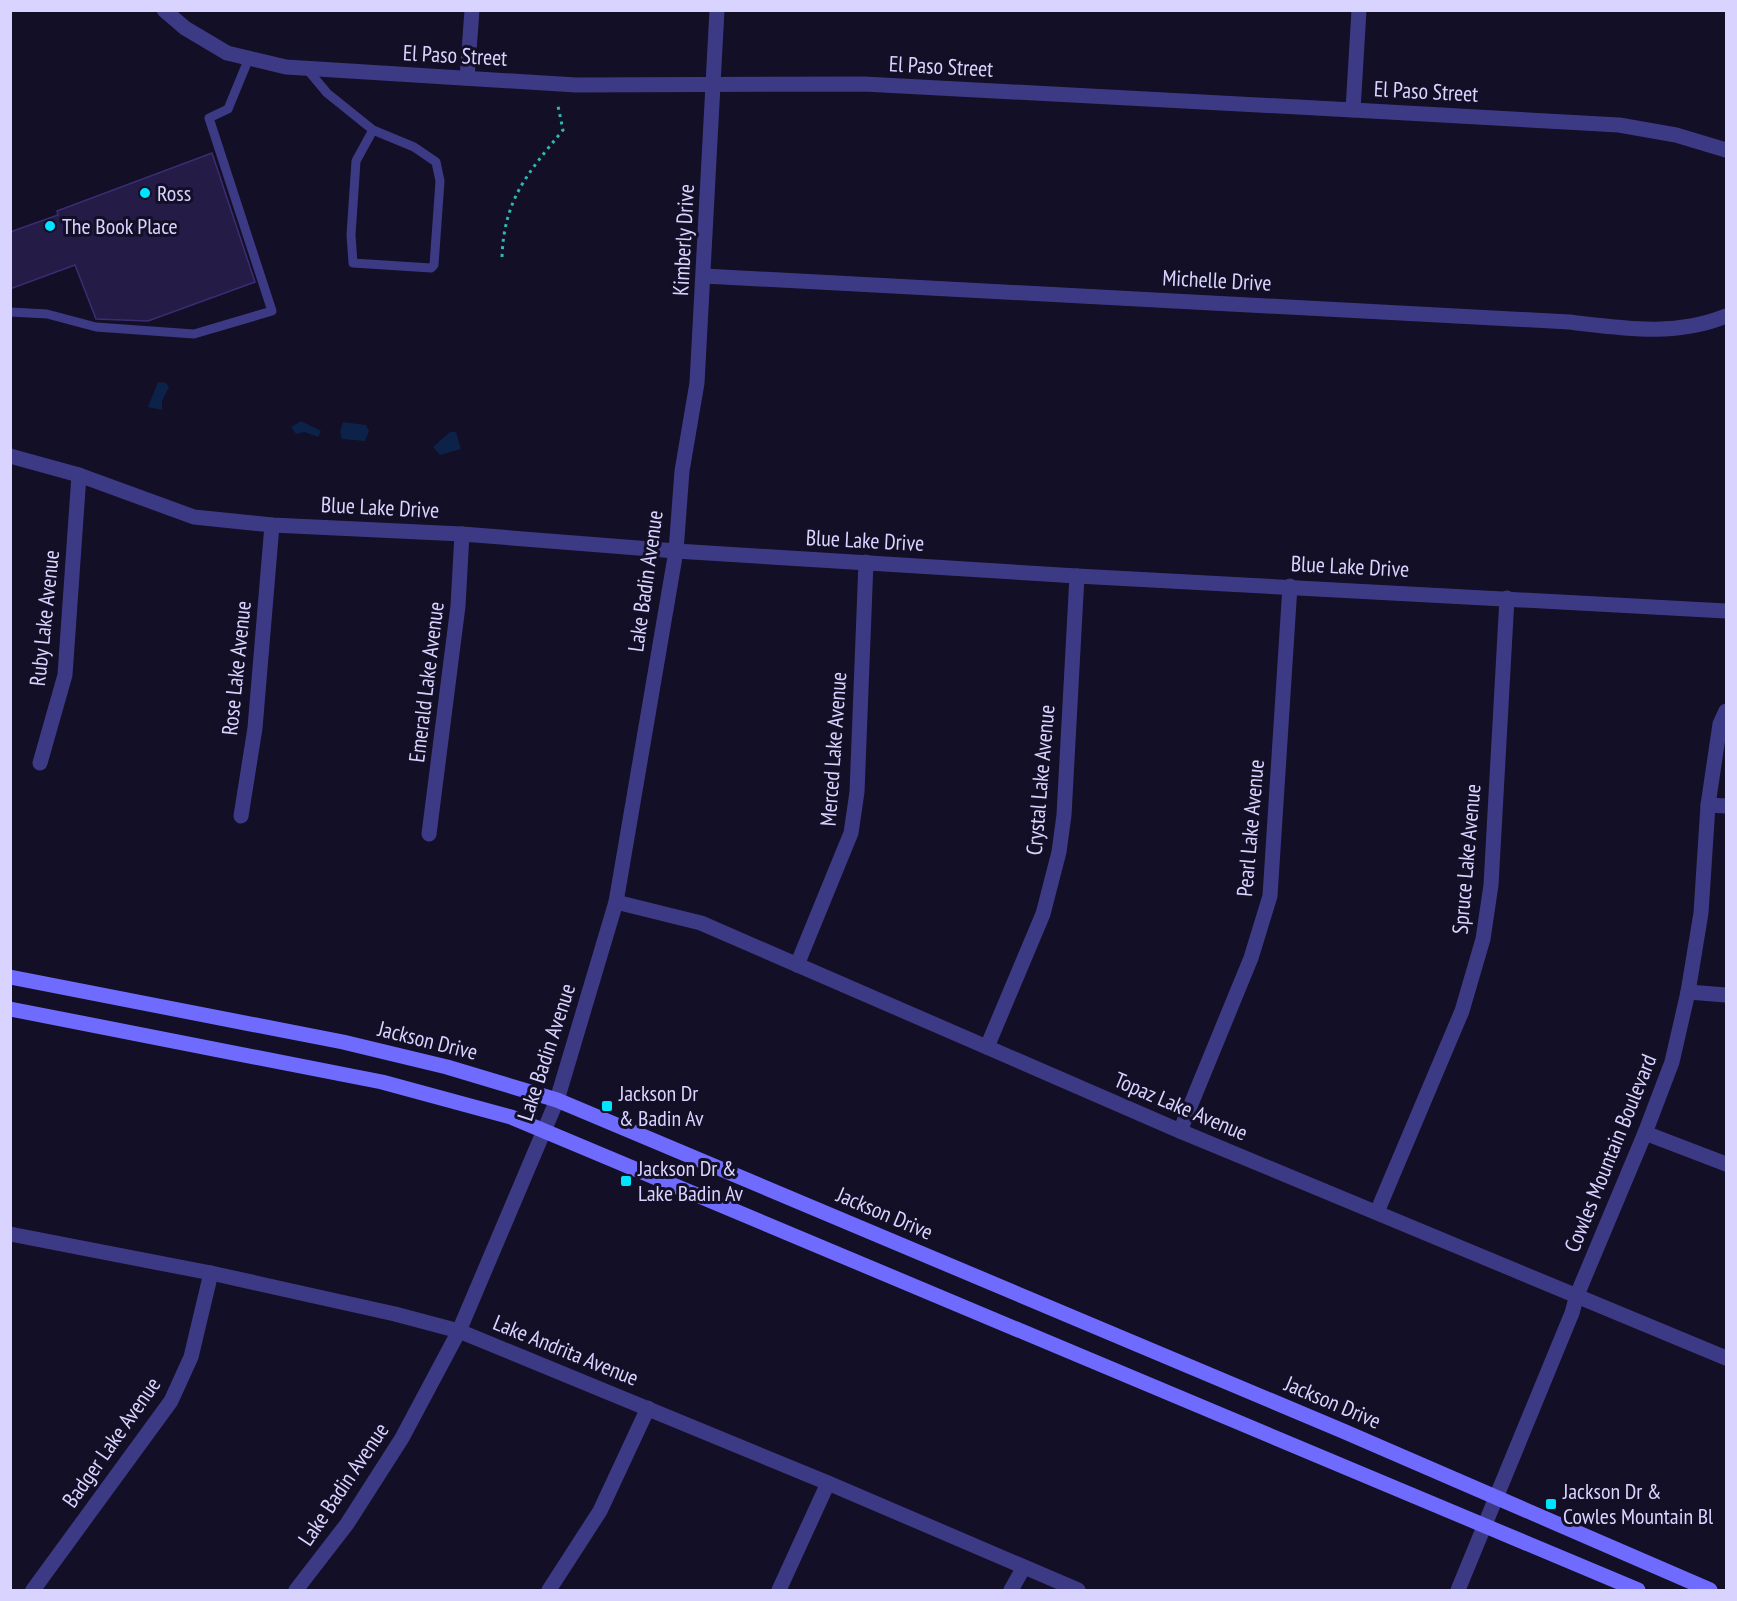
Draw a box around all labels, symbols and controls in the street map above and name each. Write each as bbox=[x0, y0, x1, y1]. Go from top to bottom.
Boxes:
street label: El Paso Street bbox=[402, 38, 508, 72]
street label: El Paso Street bbox=[888, 49, 994, 83]
street label: El Paso Street bbox=[1373, 74, 1479, 108]
place label: Ross bbox=[157, 179, 191, 207]
street label: Kimberly Drive bbox=[666, 183, 700, 297]
marker: Ross bbox=[138, 186, 152, 200]
place label: The Book Place bbox=[62, 212, 178, 240]
marker: The Book Place bbox=[43, 219, 57, 233]
street label: Michelle Drive bbox=[1162, 263, 1272, 297]
street label: Blue Lake Drive bbox=[320, 490, 440, 524]
street label: Lake Badin Avenue bbox=[621, 508, 669, 654]
street label: Blue Lake Drive bbox=[805, 523, 925, 557]
street label: Ruby Lake Avenue bbox=[23, 549, 65, 687]
street label: Blue Lake Drive bbox=[1290, 549, 1410, 583]
street label: Rose Lake Avenue bbox=[215, 599, 257, 737]
street label: Emerald Lake Avenue bbox=[402, 600, 450, 764]
street label: Merced Lake Avenue bbox=[814, 671, 852, 827]
street label: Crystal Lake Avenue bbox=[1019, 704, 1061, 856]
street label: Pearl Lake Avenue bbox=[1230, 758, 1270, 898]
street label: Spruce Lake Avenue bbox=[1445, 783, 1487, 935]
street label: Lake Badin Avenue bbox=[511, 980, 581, 1124]
street label: Jackson Drive bbox=[374, 1014, 481, 1066]
street label: Cowles Mountain Boulevard bbox=[1558, 1050, 1662, 1256]
street label: Topaz Lake Avenue bbox=[1110, 1065, 1252, 1147]
place label: Jackson Dr & Badin Av bbox=[618, 1079, 704, 1132]
marker: Jackson Dr & Badin Av bbox=[600, 1099, 614, 1113]
place label: Jackson Dr & Lake Badin Av bbox=[637, 1154, 744, 1207]
marker: Jackson Dr & Lake Badin Av bbox=[619, 1174, 633, 1188]
street label: Jackson Drive bbox=[832, 1180, 937, 1246]
street label: Lake Andrita Avenue bbox=[489, 1308, 643, 1392]
street label: Jackson Drive bbox=[1280, 1369, 1385, 1435]
street label: Badger Lake Avenue bbox=[56, 1371, 166, 1513]
street label: Lake Badin Avenue bbox=[292, 1417, 394, 1551]
place label: Jackson Dr & Cowles Mountain Bl bbox=[1562, 1477, 1714, 1530]
marker: Jackson Dr & Cowles Mountain Bl bbox=[1544, 1497, 1558, 1511]

